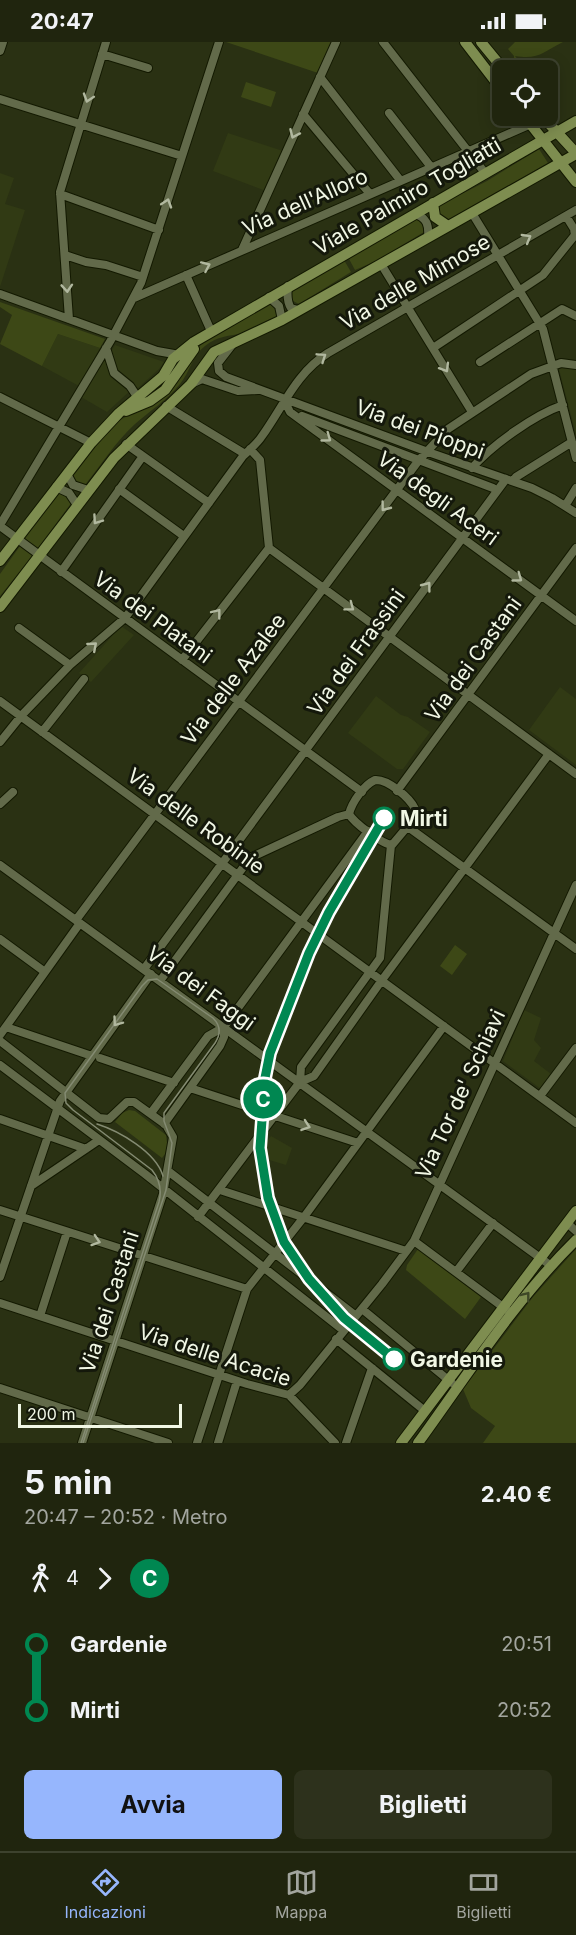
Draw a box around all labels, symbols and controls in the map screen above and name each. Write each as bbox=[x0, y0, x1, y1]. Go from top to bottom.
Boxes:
text: 20:47 bbox=[30, 8, 94, 34]
map controls bbox=[492, 60, 558, 126]
button: locate bbox=[492, 60, 558, 126]
one-way arrow bbox=[83, 92, 96, 103]
one-way arrow bbox=[290, 127, 302, 138]
street label: Viale Palmiro Togliatti bbox=[309, 132, 505, 260]
street label: Via dell'Alloro bbox=[238, 163, 372, 241]
one-way arrow bbox=[160, 198, 173, 209]
street label: Via delle Mimose bbox=[336, 229, 494, 335]
one-way arrow bbox=[521, 234, 532, 245]
one-way arrow bbox=[200, 261, 211, 273]
one-way arrow bbox=[60, 284, 73, 293]
one-way arrow bbox=[316, 353, 327, 364]
one-way arrow bbox=[437, 362, 449, 372]
street label: Via dei Pioppi bbox=[352, 394, 488, 464]
one-way arrow bbox=[320, 431, 331, 442]
street label: Via degli Aceri bbox=[373, 446, 503, 550]
one-way arrow bbox=[381, 501, 392, 512]
one-way arrow bbox=[93, 514, 104, 525]
street label: Via dei Platani bbox=[89, 566, 217, 668]
one-way arrow bbox=[511, 571, 522, 582]
one-way arrow bbox=[420, 581, 431, 592]
street label: Via dei Frassini bbox=[302, 584, 410, 720]
street label: Via dei Castani bbox=[419, 592, 527, 726]
one-way arrow bbox=[344, 600, 355, 611]
street label: Via delle Azalee bbox=[175, 608, 291, 750]
one-way arrow bbox=[210, 609, 221, 620]
one-way arrow bbox=[86, 642, 97, 653]
street label: Via delle Robinie bbox=[122, 763, 270, 879]
place label: Mirti bbox=[400, 806, 448, 831]
marker: Mirti bbox=[373, 807, 395, 829]
street label: Via dei Faggi bbox=[142, 940, 260, 1036]
street label: Via Tor de' Schiavi bbox=[410, 1005, 510, 1183]
one-way arrow bbox=[113, 1015, 124, 1026]
line badge: C bbox=[244, 1080, 282, 1118]
text: C bbox=[255, 1087, 271, 1112]
one-way arrow bbox=[300, 1118, 311, 1131]
street label: Via dei Castani bbox=[74, 1228, 144, 1376]
one-way arrow bbox=[90, 1234, 101, 1246]
one-way arrow bbox=[519, 1291, 530, 1302]
street label: Via delle Acacie bbox=[136, 1319, 294, 1391]
place label: Gardenie bbox=[410, 1347, 503, 1372]
marker: Gardenie bbox=[383, 1348, 405, 1370]
scale bar bbox=[18, 1401, 182, 1428]
text: 200 m bbox=[27, 1404, 75, 1424]
text: 5 min bbox=[24, 1462, 113, 1502]
text: 2.40 € bbox=[481, 1481, 552, 1507]
text: 20:47 – 20:52 · Metro bbox=[24, 1505, 227, 1529]
icon: walk bbox=[24, 1562, 57, 1595]
icon: forward bbox=[88, 1562, 121, 1595]
text: 4 bbox=[66, 1566, 79, 1590]
text: C bbox=[142, 1566, 157, 1591]
text: Gardenie bbox=[70, 1631, 167, 1657]
text: 20:51 bbox=[501, 1632, 552, 1656]
text: Mirti bbox=[70, 1697, 120, 1723]
text: 20:52 bbox=[497, 1698, 552, 1722]
button: Avvia bbox=[24, 1770, 282, 1839]
button: Biglietti bbox=[294, 1770, 552, 1839]
tab: Indicazioni bbox=[65, 1866, 146, 1922]
tab: Mappa bbox=[275, 1866, 327, 1922]
tab: Biglietti bbox=[456, 1866, 511, 1922]

